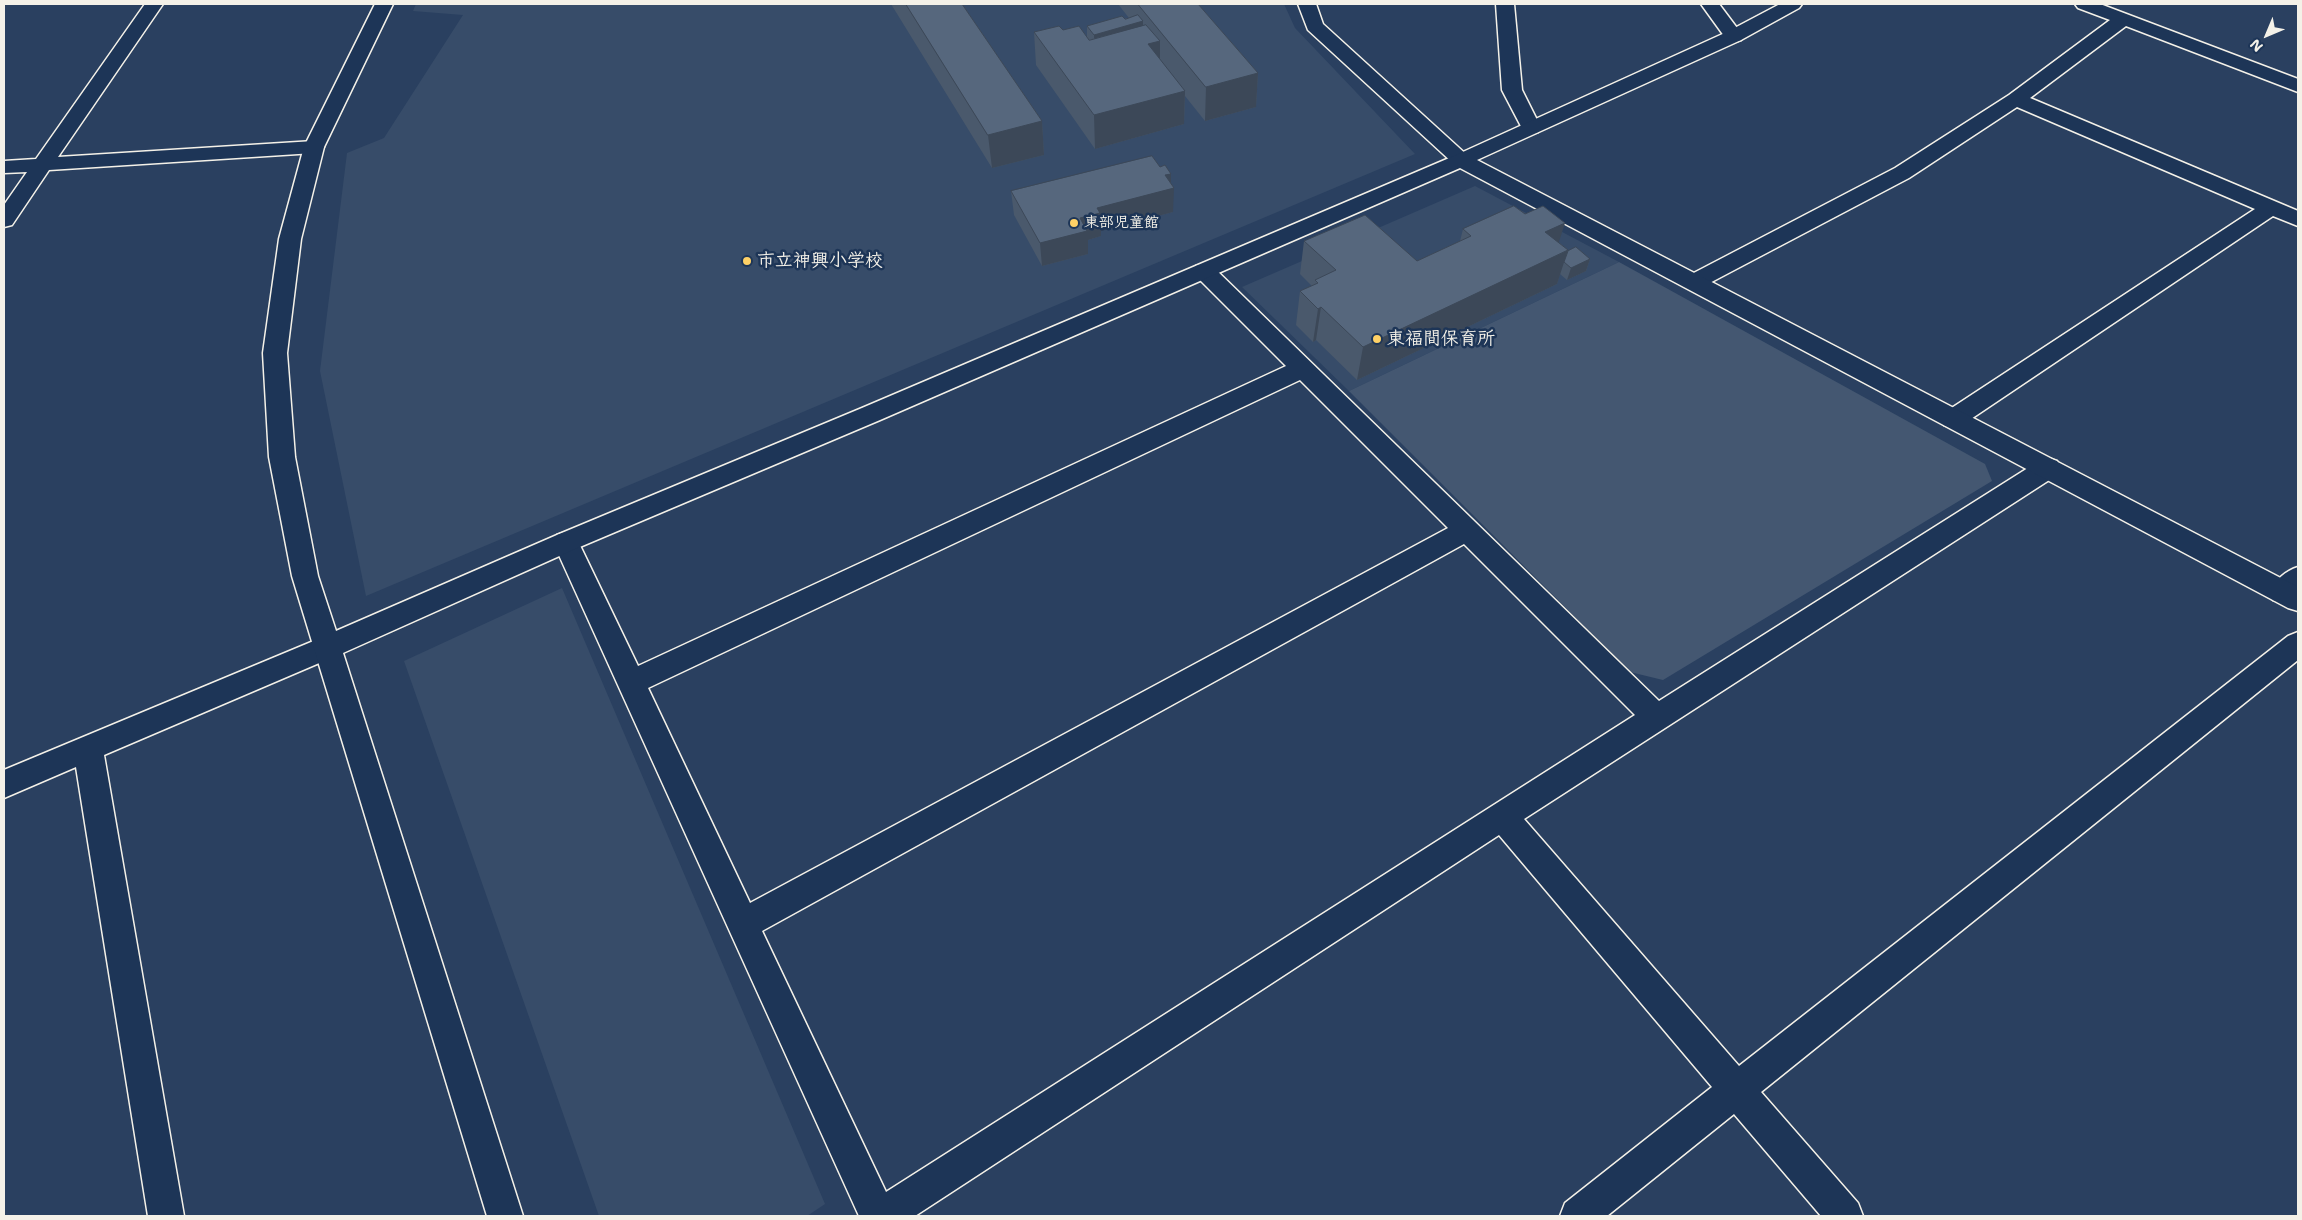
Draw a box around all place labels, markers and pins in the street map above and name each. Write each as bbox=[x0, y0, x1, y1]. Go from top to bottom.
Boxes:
place label: 東部児童館 bbox=[1084, 214, 1159, 232]
marker: 東部児童館 bbox=[1068, 217, 1080, 229]
place label: 市立神興小学校 bbox=[757, 250, 883, 272]
marker: 市立神興小学校 bbox=[741, 255, 753, 267]
place label: 東福間保育所 bbox=[1387, 328, 1495, 350]
marker: 東福間保育所 bbox=[1371, 333, 1383, 345]

